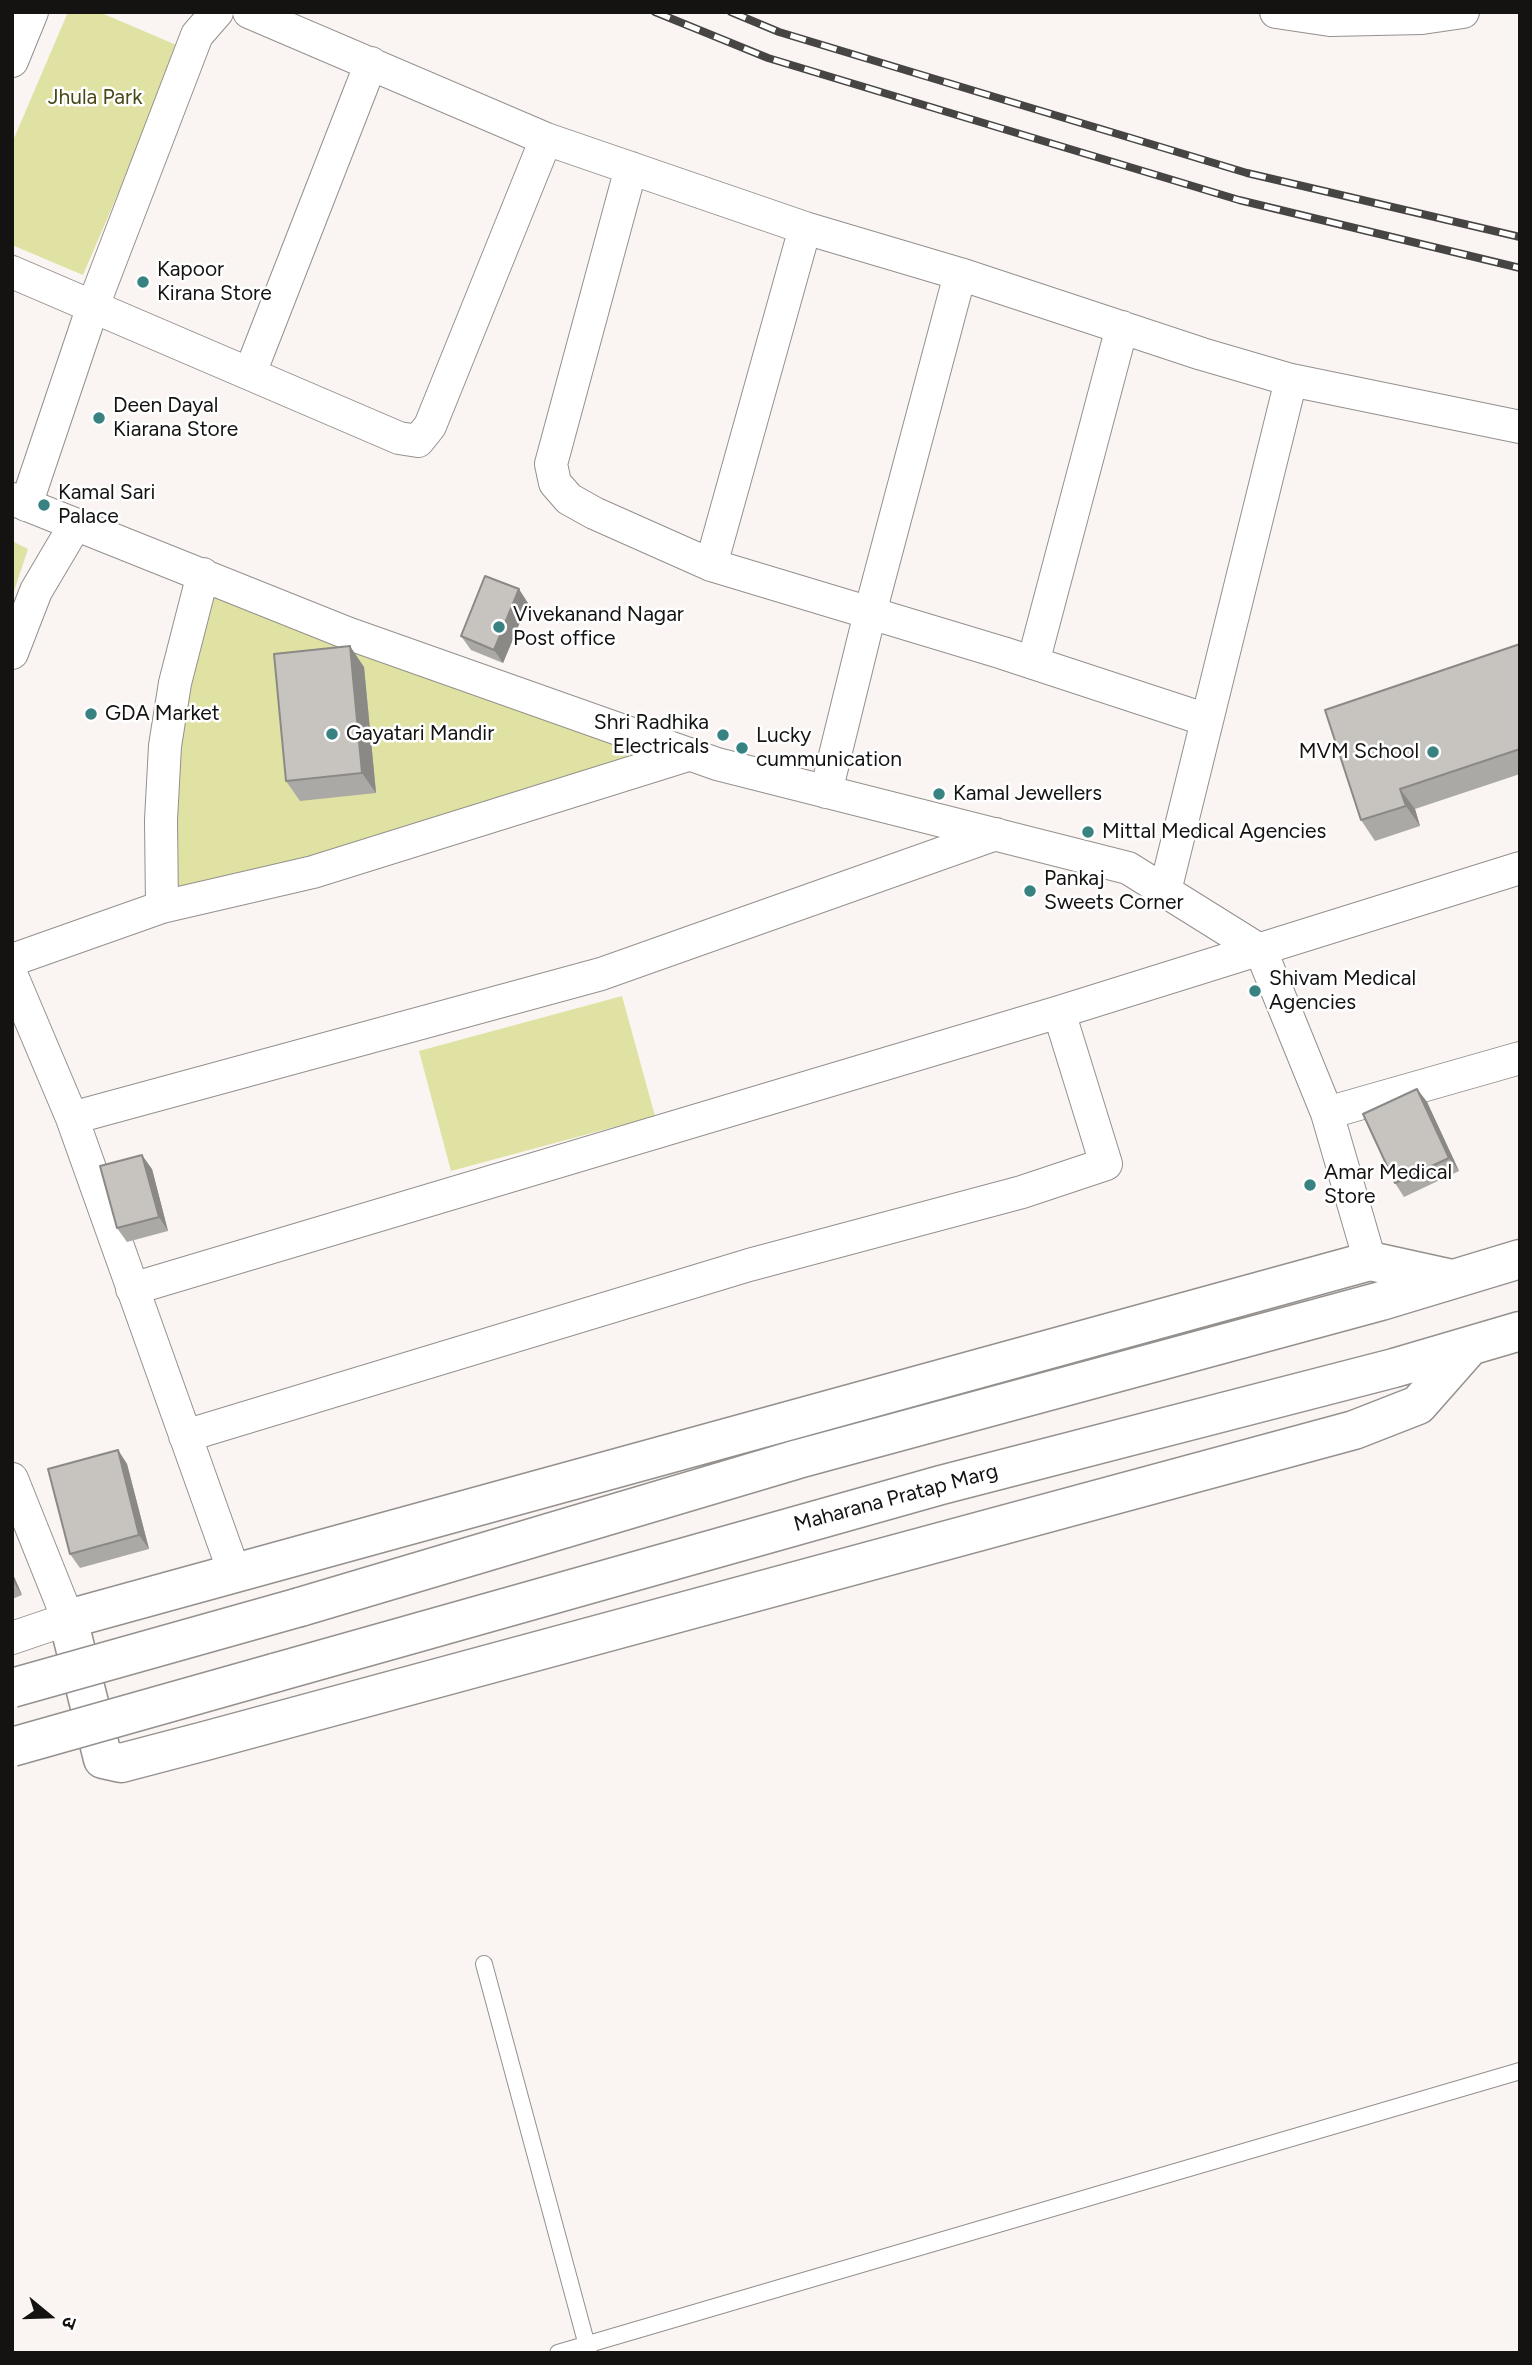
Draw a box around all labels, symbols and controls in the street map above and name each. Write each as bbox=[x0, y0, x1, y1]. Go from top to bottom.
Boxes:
park label: Jhula Park bbox=[48, 85, 142, 111]
place label: Kapoor Kirana Store bbox=[157, 257, 272, 307]
marker: Kapoor Kirana Store bbox=[135, 274, 151, 290]
place label: Deen Dayal Kiarana Store bbox=[113, 393, 238, 443]
marker: Deen Dayal Kiarana Store bbox=[91, 410, 107, 426]
place label: Kamal Sari Palace bbox=[58, 480, 155, 530]
marker: Kamal Sari Palace bbox=[36, 497, 52, 513]
place label: Vivekanand Nagar Post office bbox=[513, 602, 684, 652]
marker: Vivekanand Nagar Post office bbox=[491, 619, 507, 635]
place label: GDA Market bbox=[105, 701, 220, 727]
marker: GDA Market bbox=[83, 706, 99, 722]
place label: Shri Radhika Electricals bbox=[594, 710, 709, 760]
place label: Gayatari Mandir bbox=[346, 721, 494, 747]
place label: Lucky cummunication bbox=[756, 723, 902, 773]
marker: Gayatari Mandir bbox=[324, 726, 340, 742]
marker: Shri Radhika Electricals bbox=[715, 727, 731, 743]
place label: MVM School bbox=[1299, 739, 1419, 765]
marker: Lucky cummunication bbox=[734, 740, 750, 756]
marker: MVM School bbox=[1425, 744, 1441, 760]
place label: Kamal Jewellers bbox=[953, 781, 1102, 807]
marker: Kamal Jewellers bbox=[931, 786, 947, 802]
place label: Mittal Medical Agencies bbox=[1102, 819, 1326, 845]
marker: Mittal Medical Agencies bbox=[1080, 824, 1096, 840]
place label: Pankaj Sweets Corner bbox=[1044, 866, 1184, 916]
marker: Pankaj Sweets Corner bbox=[1022, 883, 1038, 899]
place label: Shivam Medical Agencies bbox=[1269, 966, 1416, 1016]
marker: Shivam Medical Agencies bbox=[1247, 983, 1263, 999]
place label: Amar Medical Store bbox=[1324, 1160, 1452, 1210]
marker: Amar Medical Store bbox=[1302, 1177, 1318, 1193]
street label: Maharana Pratap Marg bbox=[791, 1459, 1001, 1537]
north arrow bbox=[14, 2281, 84, 2351]
text: उ bbox=[57, 2314, 82, 2332]

